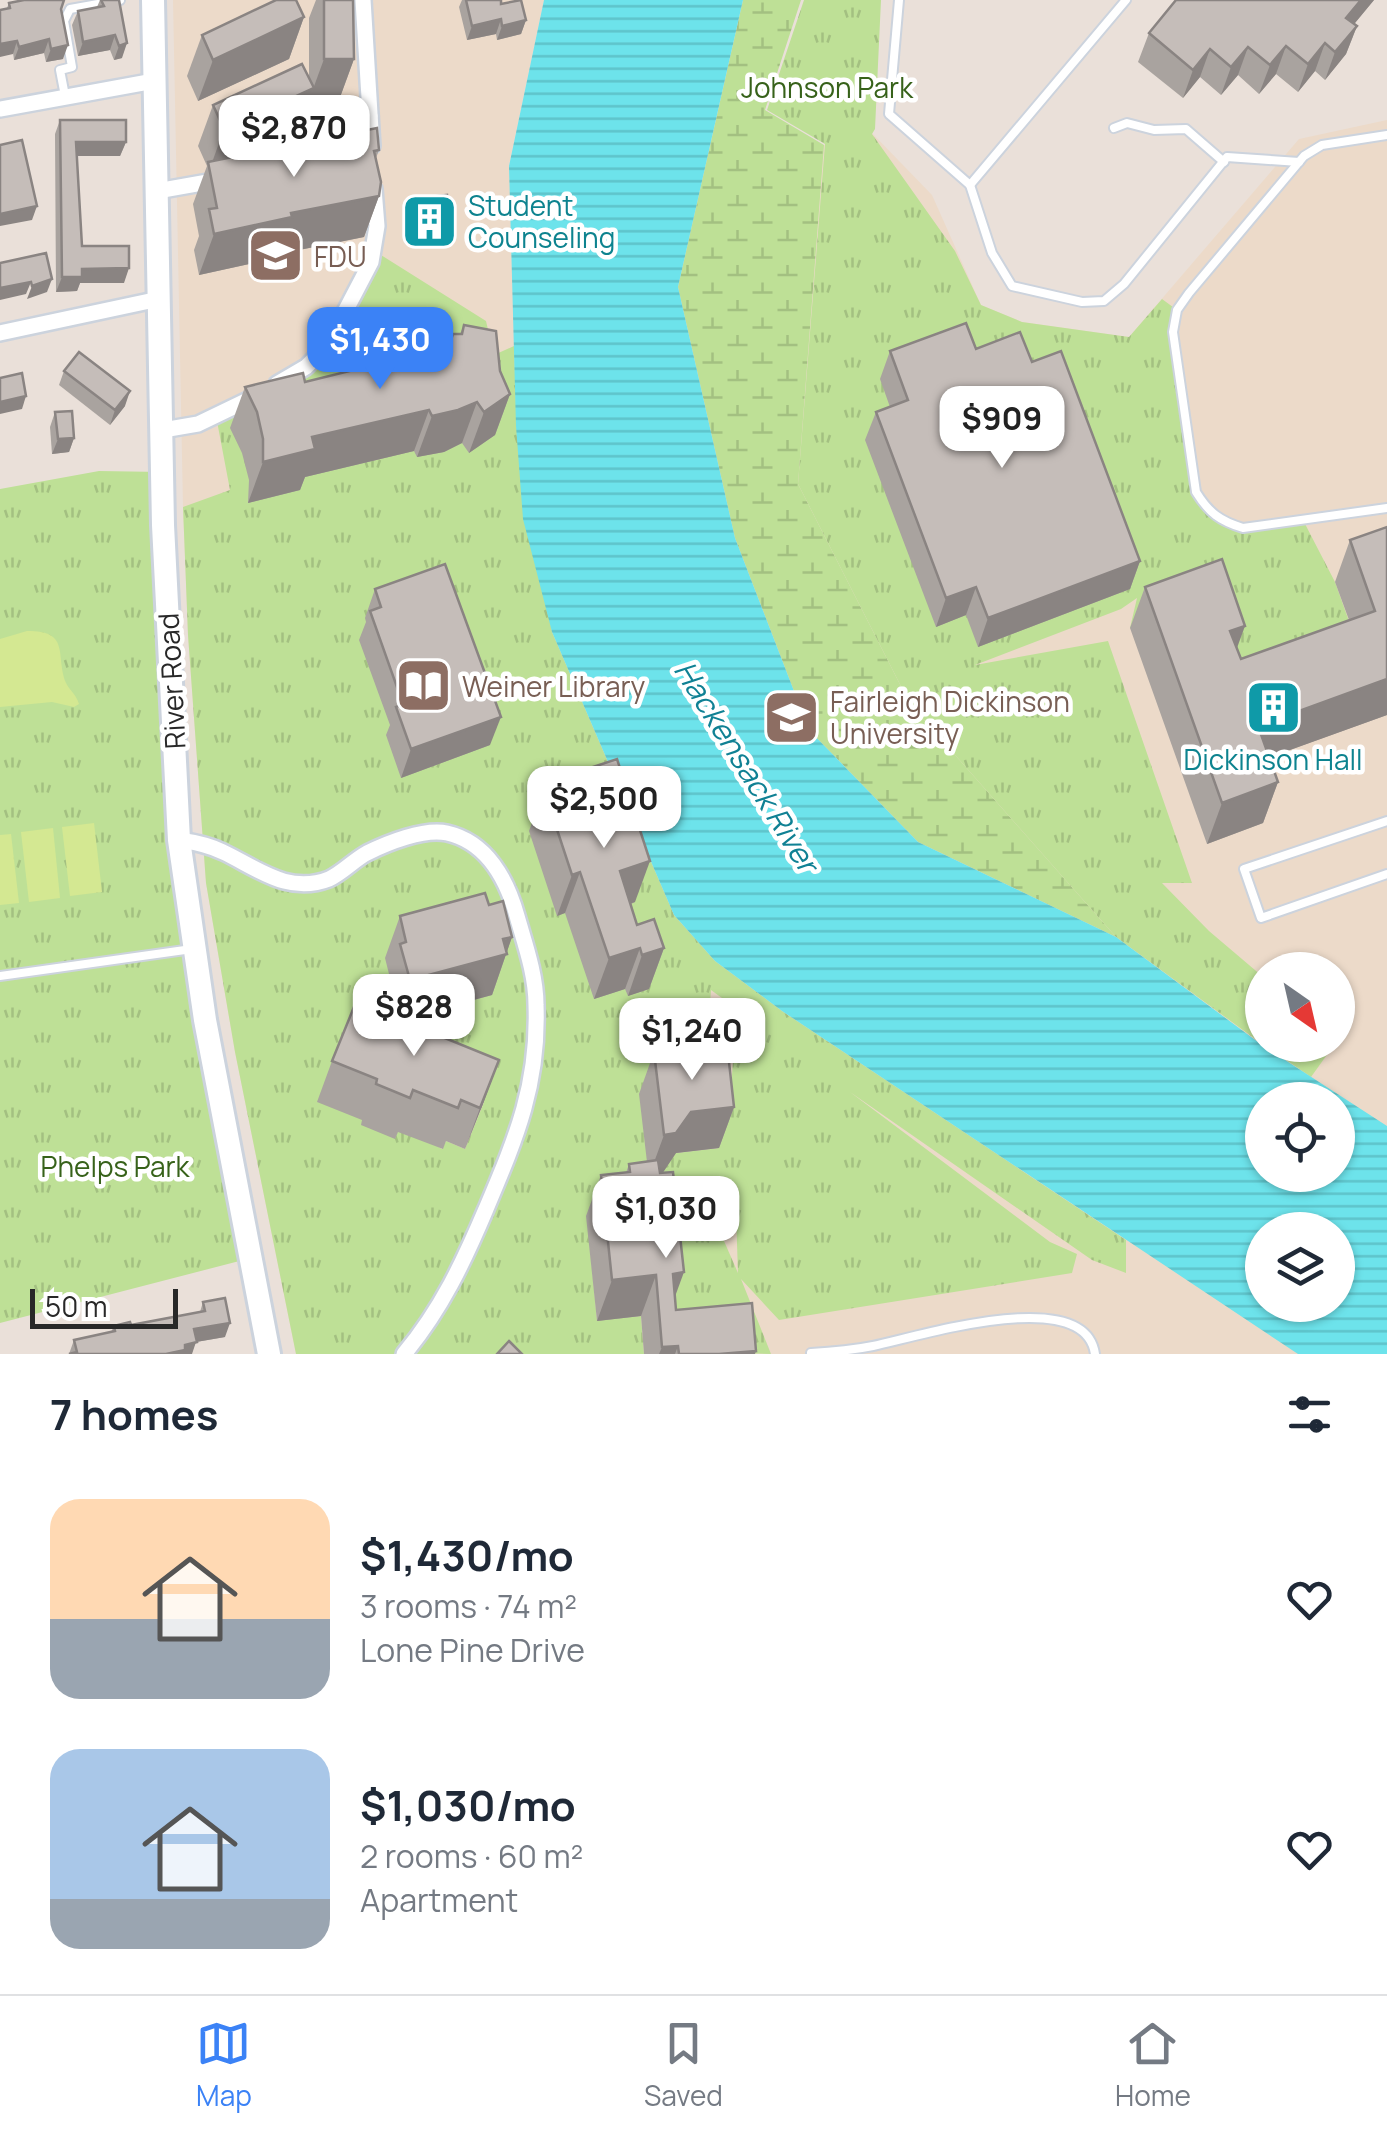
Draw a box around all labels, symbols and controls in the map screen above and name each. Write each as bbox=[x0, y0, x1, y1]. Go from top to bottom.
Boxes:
park label: Johnson Park bbox=[741, 68, 914, 106]
pin: $2,870 bbox=[213, 95, 375, 180]
text: $2,870 bbox=[241, 105, 347, 149]
place label: Student Counseling bbox=[468, 186, 615, 256]
building icon: Student Counseling bbox=[399, 191, 459, 251]
school or university icon: FDU bbox=[245, 226, 305, 286]
place label: FDU bbox=[314, 237, 367, 275]
pin: $1,430 bbox=[299, 307, 461, 392]
text: $1,430 bbox=[329, 317, 431, 361]
pin: $909 bbox=[943, 386, 1061, 471]
text: $909 bbox=[962, 396, 1042, 440]
street label: River Road bbox=[148, 612, 194, 750]
water label: Hackensack River bbox=[665, 652, 831, 883]
library icon: Weiner Library bbox=[393, 656, 453, 716]
place label: Weiner Library bbox=[462, 667, 645, 705]
building icon: Dickinson Hall bbox=[1243, 678, 1303, 738]
place label: Fairleigh Dickinson University bbox=[830, 682, 1070, 752]
school or university icon: Fairleigh Dickinson University bbox=[761, 687, 821, 747]
place label: Dickinson Hall bbox=[1183, 740, 1363, 778]
pin: $2,500 bbox=[523, 766, 685, 851]
text: $2,500 bbox=[549, 776, 659, 820]
north arrow bbox=[1245, 952, 1355, 1062]
map controls bbox=[1245, 952, 1355, 1322]
pin: $828 bbox=[355, 974, 473, 1059]
text: $828 bbox=[375, 984, 453, 1028]
pin: $1,240 bbox=[611, 998, 773, 1083]
text: $1,240 bbox=[641, 1008, 743, 1052]
button: locate bbox=[1245, 1082, 1355, 1192]
park label: Phelps Park bbox=[41, 1147, 191, 1185]
pin: $1,030 bbox=[585, 1176, 747, 1261]
text: $1,030 bbox=[614, 1186, 718, 1230]
button: layers bbox=[1245, 1212, 1355, 1322]
scale bar bbox=[30, 1284, 178, 1328]
text: 50 m bbox=[45, 1287, 108, 1325]
text: 7 homes bbox=[50, 1385, 218, 1443]
icon: filters bbox=[1282, 1387, 1337, 1442]
text: $1,430/mo bbox=[360, 1526, 574, 1584]
icon: home bbox=[130, 1539, 250, 1659]
icon: heart bbox=[1282, 1572, 1337, 1627]
text: 3 rooms · 74 m² bbox=[360, 1584, 577, 1628]
text: Lone Pine Drive bbox=[360, 1628, 585, 1672]
text: $1,030/mo bbox=[360, 1776, 576, 1834]
icon: home bbox=[130, 1789, 250, 1909]
icon: heart bbox=[1282, 1822, 1337, 1877]
text: 2 rooms · 60 m² bbox=[360, 1834, 583, 1878]
text: Apartment bbox=[360, 1878, 518, 1922]
tab: Map bbox=[196, 2016, 252, 2114]
tab: Saved bbox=[644, 2016, 723, 2114]
tab: Home bbox=[1115, 2016, 1191, 2114]

